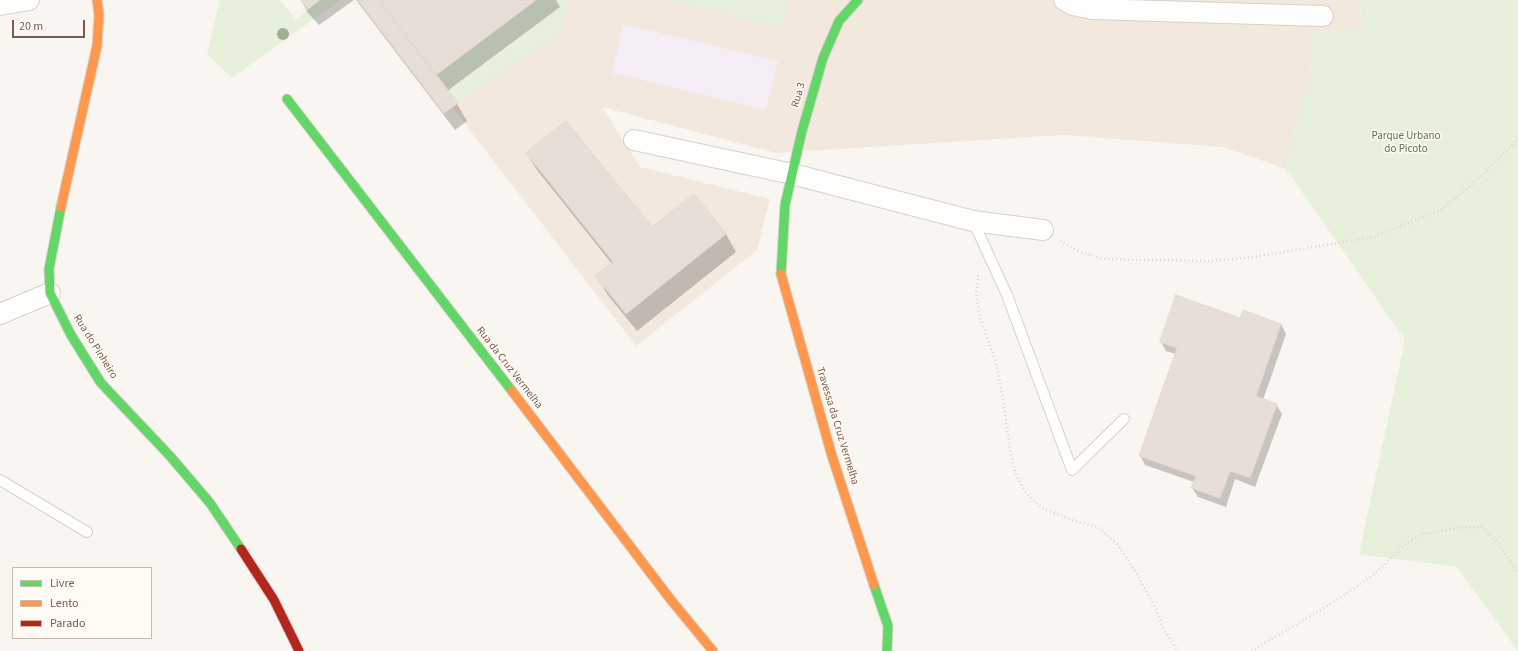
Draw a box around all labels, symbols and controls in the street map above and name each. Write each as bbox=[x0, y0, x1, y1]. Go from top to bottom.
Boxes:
scale bar bbox=[14, 12, 87, 38]
text: 20 m bbox=[19, 18, 43, 35]
street label: Rua 3 bbox=[789, 81, 809, 109]
park label: Parque Urbano do Picoto bbox=[1371, 130, 1441, 156]
street label: Rua do Pinheiro bbox=[70, 313, 120, 381]
street label: Rua da Cruz Vermelha bbox=[473, 324, 545, 412]
street label: Travessa da Cruz Vermelha bbox=[813, 366, 861, 486]
legend bbox=[12, 567, 152, 639]
text: Livre bbox=[50, 575, 74, 592]
text: Lento bbox=[50, 595, 79, 612]
text: Parado bbox=[50, 615, 85, 632]

